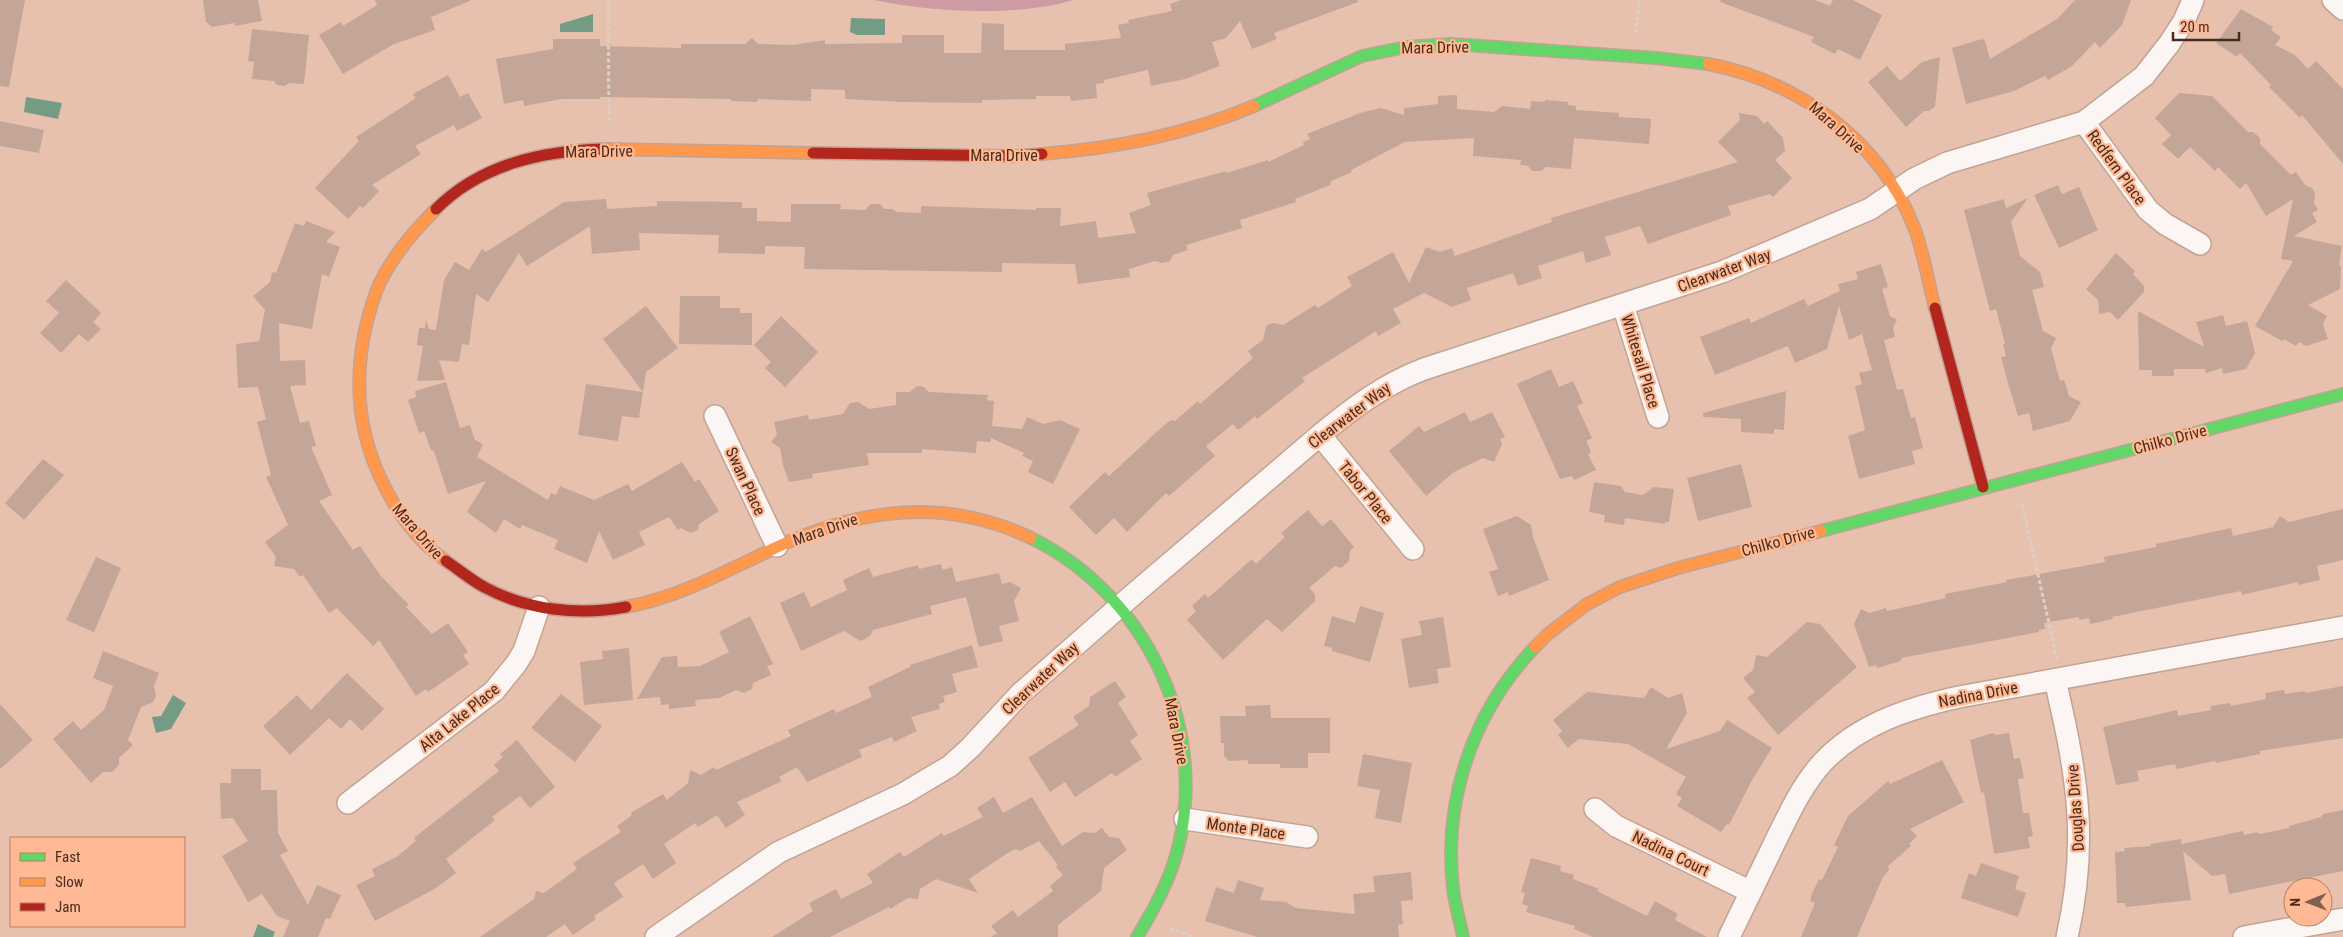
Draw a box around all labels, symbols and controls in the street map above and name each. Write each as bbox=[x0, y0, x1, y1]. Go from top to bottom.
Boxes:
scale bar bbox=[2173, 10, 2239, 42]
text: 20 m bbox=[2180, 18, 2210, 36]
street label: Mara Drive bbox=[1401, 37, 1469, 58]
street label: Mara Drive bbox=[1805, 98, 1868, 157]
street label: Redfern Place bbox=[2083, 126, 2150, 208]
street label: Mara Drive bbox=[565, 141, 633, 162]
street label: Mara Drive bbox=[970, 146, 1038, 165]
street label: Clearwater Way bbox=[1675, 245, 1774, 296]
street label: Whitesail Place bbox=[1617, 312, 1664, 410]
street label: Clearwater Way bbox=[1304, 378, 1394, 452]
street label: Chilko Drive bbox=[2131, 421, 2209, 458]
street label: Swan Place bbox=[722, 444, 770, 518]
street label: Tabor Place bbox=[1335, 457, 1396, 527]
street label: Mara Drive bbox=[388, 500, 447, 563]
street label: Mara Drive bbox=[790, 509, 860, 549]
street label: Chilko Drive bbox=[1739, 523, 1817, 560]
street label: Clearwater Way bbox=[998, 638, 1083, 719]
street label: Nadina Drive bbox=[1937, 678, 2019, 711]
street label: Alta Lake Place bbox=[415, 679, 503, 755]
street label: Mara Drive bbox=[1161, 696, 1192, 766]
street label: Douglas Drive bbox=[2063, 764, 2088, 852]
street label: Monte Place bbox=[1206, 814, 1286, 843]
street label: Nadina Court bbox=[1629, 827, 1713, 880]
legend bbox=[10, 837, 185, 927]
text: Fast bbox=[55, 848, 80, 866]
text: Slow bbox=[55, 873, 84, 891]
north arrow bbox=[2283, 877, 2333, 927]
text: Jam bbox=[55, 898, 81, 916]
text: N bbox=[2287, 898, 2303, 907]

